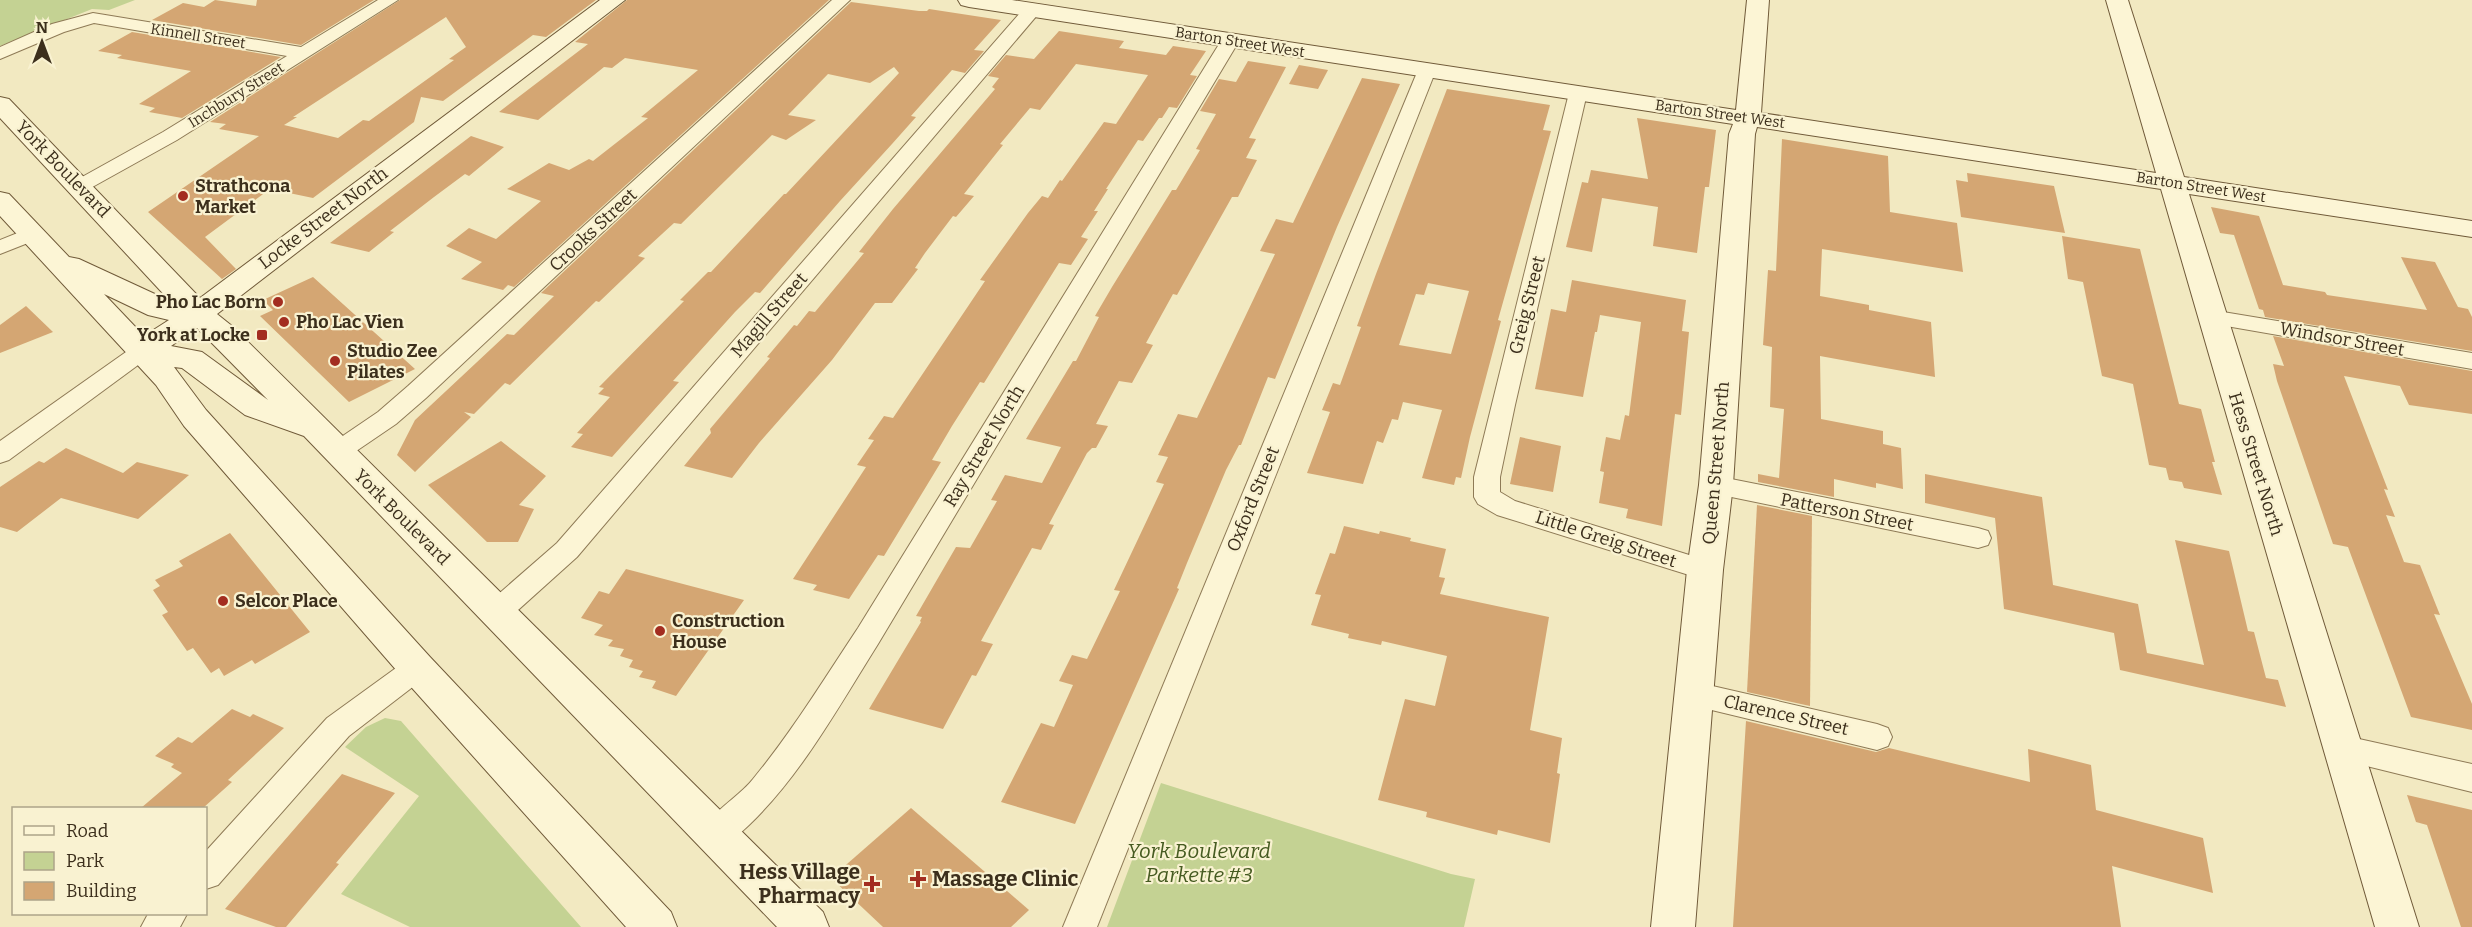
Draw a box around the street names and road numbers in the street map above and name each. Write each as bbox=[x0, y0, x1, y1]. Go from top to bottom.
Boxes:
street label: Kinnell Street bbox=[149, 20, 247, 52]
street label: Barton Street West bbox=[1174, 23, 1307, 61]
street label: Inchbury Street bbox=[185, 58, 288, 132]
street label: Barton Street West bbox=[1654, 96, 1787, 132]
street label: York Boulevard bbox=[11, 116, 115, 222]
street label: Locke Street North bbox=[254, 162, 392, 274]
street label: Barton Street West bbox=[2135, 168, 2268, 206]
street label: Crooks Street bbox=[545, 183, 642, 276]
street label: Greig Street bbox=[1504, 253, 1550, 356]
street label: Magill Street bbox=[726, 268, 812, 362]
street label: Windsor Street bbox=[2278, 317, 2407, 361]
street label: Ray Street North bbox=[939, 381, 1029, 511]
street label: Queen Street North bbox=[1698, 381, 1734, 545]
street label: Hess Street North bbox=[2224, 390, 2288, 538]
street label: Oxford Street bbox=[1222, 443, 1284, 555]
street label: York Boulevard bbox=[349, 464, 455, 570]
street label: Patterson Street bbox=[1779, 488, 1916, 536]
street label: Little Greig Street bbox=[1533, 506, 1680, 572]
street label: Clarence Street bbox=[1721, 690, 1851, 740]

